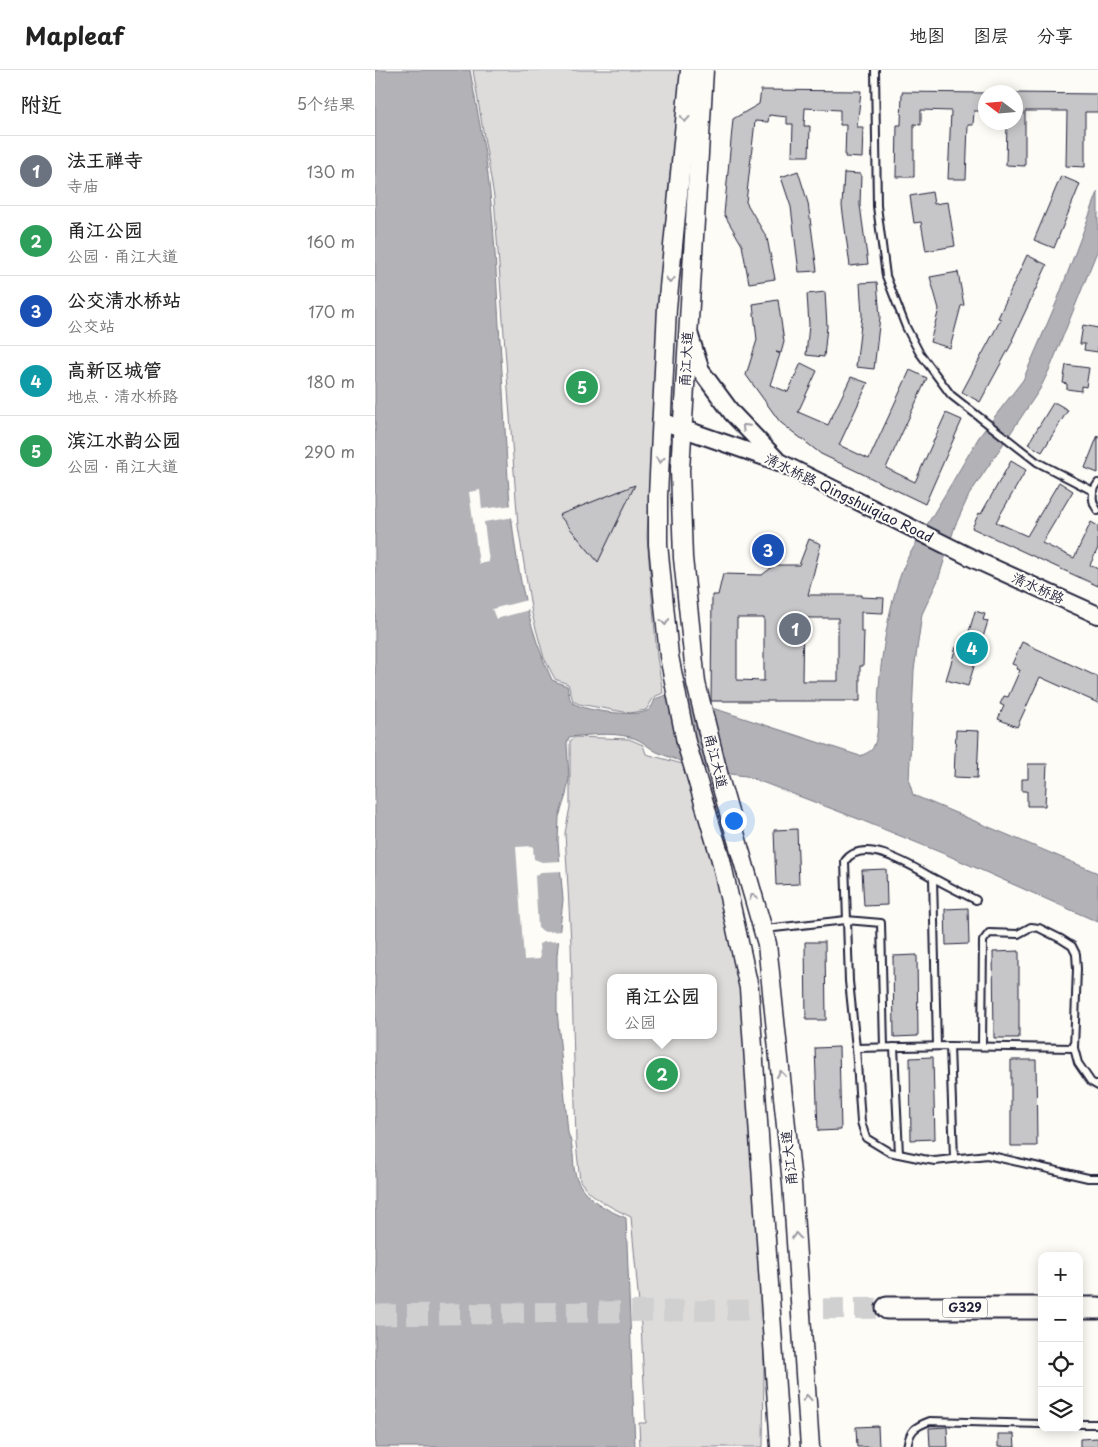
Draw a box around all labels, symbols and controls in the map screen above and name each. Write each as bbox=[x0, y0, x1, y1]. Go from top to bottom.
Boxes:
text: Mapleaf bbox=[25, 17, 124, 53]
text: 地图 bbox=[909, 21, 945, 48]
text: 图层 bbox=[973, 21, 1009, 48]
text: 分享 bbox=[1037, 21, 1073, 48]
north arrow bbox=[978, 85, 1023, 130]
text: 附近 bbox=[20, 87, 62, 119]
text: 5个结果 bbox=[297, 91, 355, 115]
one-way arrow bbox=[680, 115, 691, 123]
text: 法王禅寺 bbox=[67, 145, 143, 173]
text: 1 bbox=[32, 159, 40, 183]
text: 130 m bbox=[307, 159, 355, 183]
text: 寺庙 bbox=[67, 173, 99, 197]
text: 甬江公园 bbox=[67, 215, 143, 243]
text: 2 bbox=[30, 229, 42, 253]
text: 160 m bbox=[307, 229, 355, 253]
text: 公园 · 甬江大道 bbox=[67, 243, 178, 267]
one-way arrow bbox=[665, 277, 676, 285]
text: 公交清水桥站 bbox=[67, 285, 181, 313]
text: 3 bbox=[31, 299, 41, 323]
text: 170 m bbox=[309, 299, 355, 323]
text: 公交站 bbox=[67, 313, 115, 337]
street label: 甬江大道 bbox=[674, 330, 697, 387]
text: 高新区城管 bbox=[67, 355, 162, 383]
pin: 5 bbox=[566, 368, 598, 406]
text: 4 bbox=[31, 369, 41, 393]
text: 180 m bbox=[307, 369, 355, 393]
text: 地点 · 清水桥路 bbox=[67, 383, 178, 407]
one-way arrow bbox=[742, 424, 751, 433]
text: 滨江水韵公园 bbox=[67, 425, 181, 453]
text: 5 bbox=[31, 439, 41, 463]
text: 290 m bbox=[304, 439, 355, 463]
street label: 清水桥路 Qingshuiqiao Road bbox=[761, 447, 937, 548]
text: 公园 · 甬江大道 bbox=[67, 453, 178, 477]
one-way arrow bbox=[654, 456, 665, 464]
pin: 3 bbox=[752, 531, 784, 569]
street label: 清水桥路 bbox=[1008, 567, 1068, 609]
pin: 1 bbox=[779, 610, 811, 648]
one-way arrow bbox=[660, 618, 671, 626]
pin: 4 bbox=[956, 629, 988, 667]
street label: 甬江大道 bbox=[700, 731, 733, 791]
your location bbox=[721, 808, 747, 834]
one-way arrow bbox=[748, 893, 759, 902]
popup bbox=[607, 974, 717, 1039]
text: 甬江公园 bbox=[624, 981, 700, 1009]
text: 公园 bbox=[624, 1009, 656, 1033]
pin: 2 bbox=[646, 1055, 678, 1093]
one-way arrow bbox=[776, 1070, 787, 1078]
street label: 甬江大道 bbox=[775, 1129, 802, 1187]
one-way arrow bbox=[790, 1232, 801, 1240]
map controls bbox=[1038, 1252, 1083, 1432]
button: + bbox=[1038, 1252, 1083, 1297]
button: − bbox=[1038, 1297, 1083, 1342]
road number: G329 bbox=[943, 1298, 987, 1318]
button: locate bbox=[1038, 1342, 1083, 1387]
button: layers bbox=[1038, 1387, 1083, 1432]
one-way arrow bbox=[802, 1394, 813, 1402]

